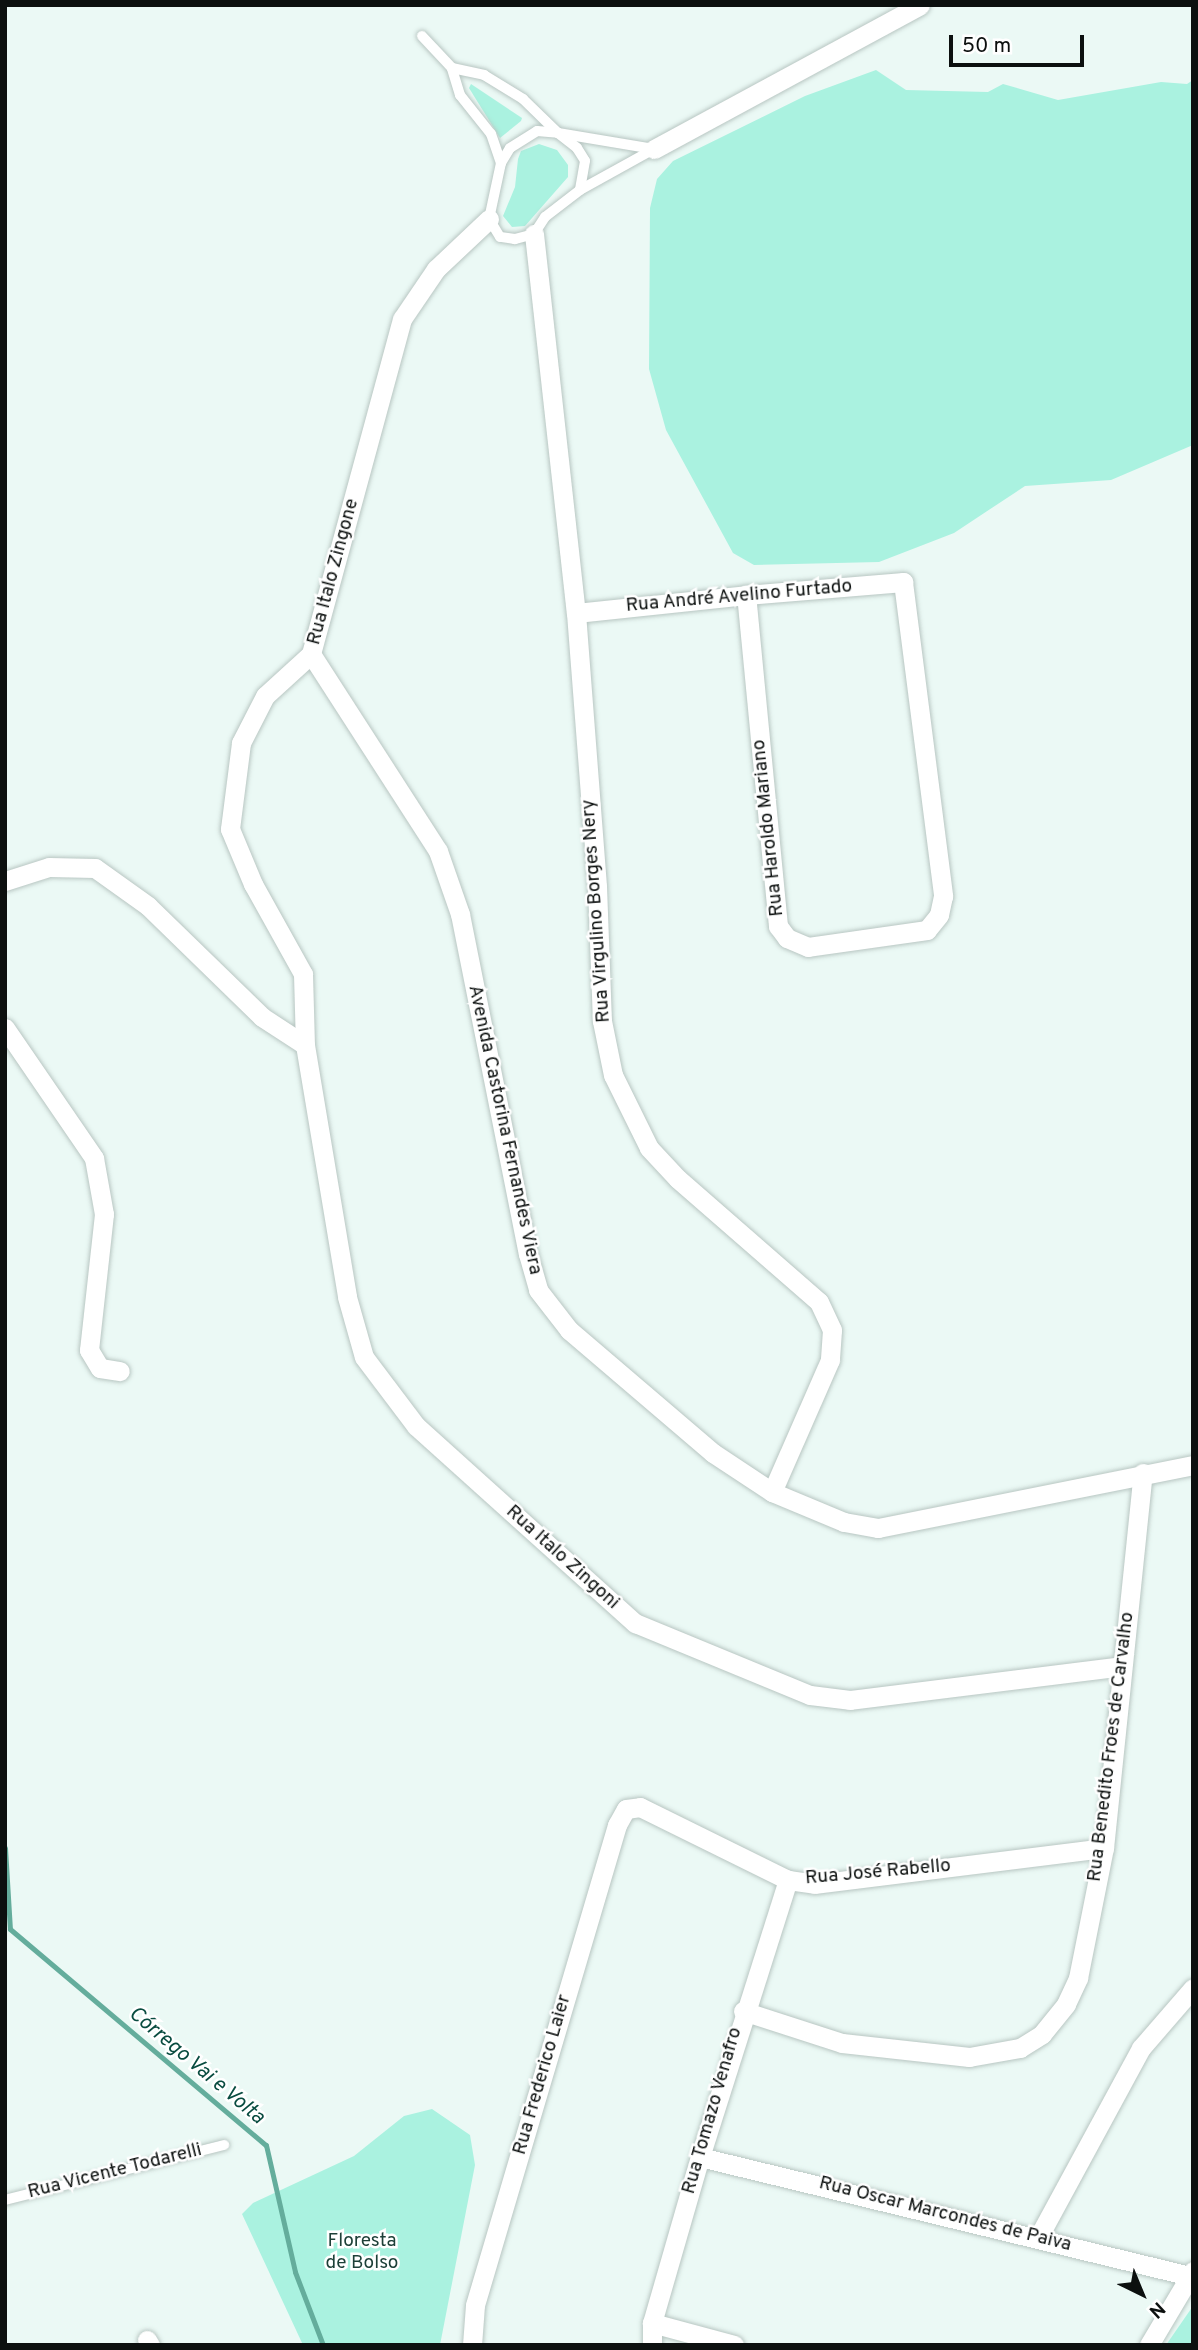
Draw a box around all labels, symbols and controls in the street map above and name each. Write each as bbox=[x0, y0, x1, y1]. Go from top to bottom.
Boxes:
scale bar bbox=[953, 21, 1088, 65]
text: 50 m bbox=[962, 33, 1011, 60]
street label: Rua Italo Zingone bbox=[304, 496, 364, 648]
street label: Rua André Avelino Furtado bbox=[624, 576, 854, 618]
street label: Rua Haroldo Mariano bbox=[748, 738, 790, 918]
street label: Rua Virgulino Borges Nery bbox=[578, 798, 616, 1024]
street label: Avenida Castorina Fernandes Viera bbox=[462, 983, 546, 1277]
street label: Rua Italo Zingoni bbox=[501, 1501, 623, 1615]
street label: Rua Benedito Froes de Carvalho bbox=[1084, 1611, 1140, 1883]
street label: Rua José Rabello bbox=[804, 1855, 952, 1891]
street label: Rua Frederico Laier bbox=[509, 1992, 577, 2158]
water label: Córrego Vai e Volta bbox=[122, 2001, 270, 2131]
street label: Rua Tomazo Venafro bbox=[678, 2024, 748, 2198]
street label: Rua Vicente Todarelli bbox=[25, 2139, 205, 2205]
street label: Rua Oscar Marcondes de Paiva bbox=[816, 2173, 1074, 2257]
park label: Floresta de Bolso bbox=[326, 2231, 398, 2275]
north arrow bbox=[1107, 2259, 1177, 2329]
text: N bbox=[1143, 2296, 1169, 2323]

